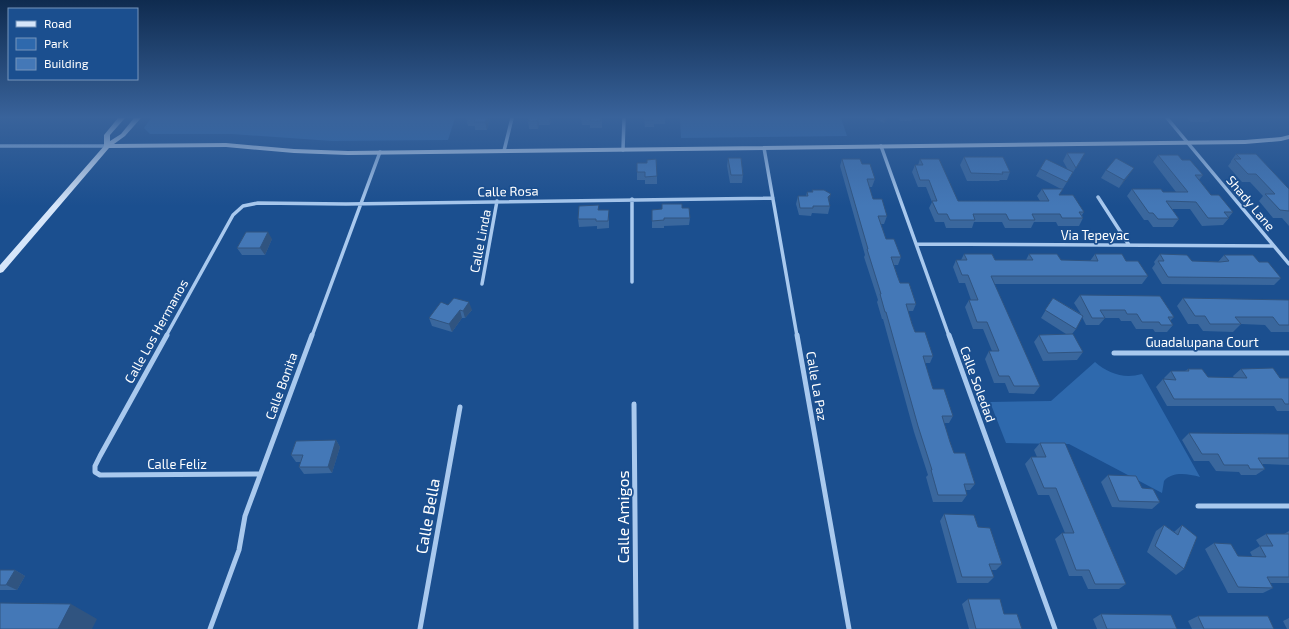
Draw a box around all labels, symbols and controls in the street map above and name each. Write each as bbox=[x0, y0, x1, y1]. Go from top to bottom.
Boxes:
legend bbox=[8, 8, 138, 80]
text: Road bbox=[44, 16, 72, 30]
text: Park bbox=[44, 36, 69, 50]
text: Building bbox=[44, 56, 89, 70]
street label: Shady Lane bbox=[1223, 172, 1279, 234]
street label: Calle Rosa bbox=[477, 182, 539, 200]
street label: Calle Linda bbox=[466, 208, 494, 274]
street label: Via Tepeyac bbox=[1061, 227, 1129, 243]
street label: Calle Los Hermanos bbox=[121, 276, 191, 386]
street label: Guadalupana Court bbox=[1145, 334, 1259, 350]
street label: Calle Soledad bbox=[957, 344, 999, 424]
street label: Calle Bonita bbox=[261, 350, 301, 422]
street label: Calle La Paz bbox=[803, 350, 831, 422]
street label: Calle Feliz bbox=[147, 456, 207, 472]
street label: Calle Amigos bbox=[613, 470, 632, 564]
street label: Calle Bella bbox=[411, 477, 443, 555]

